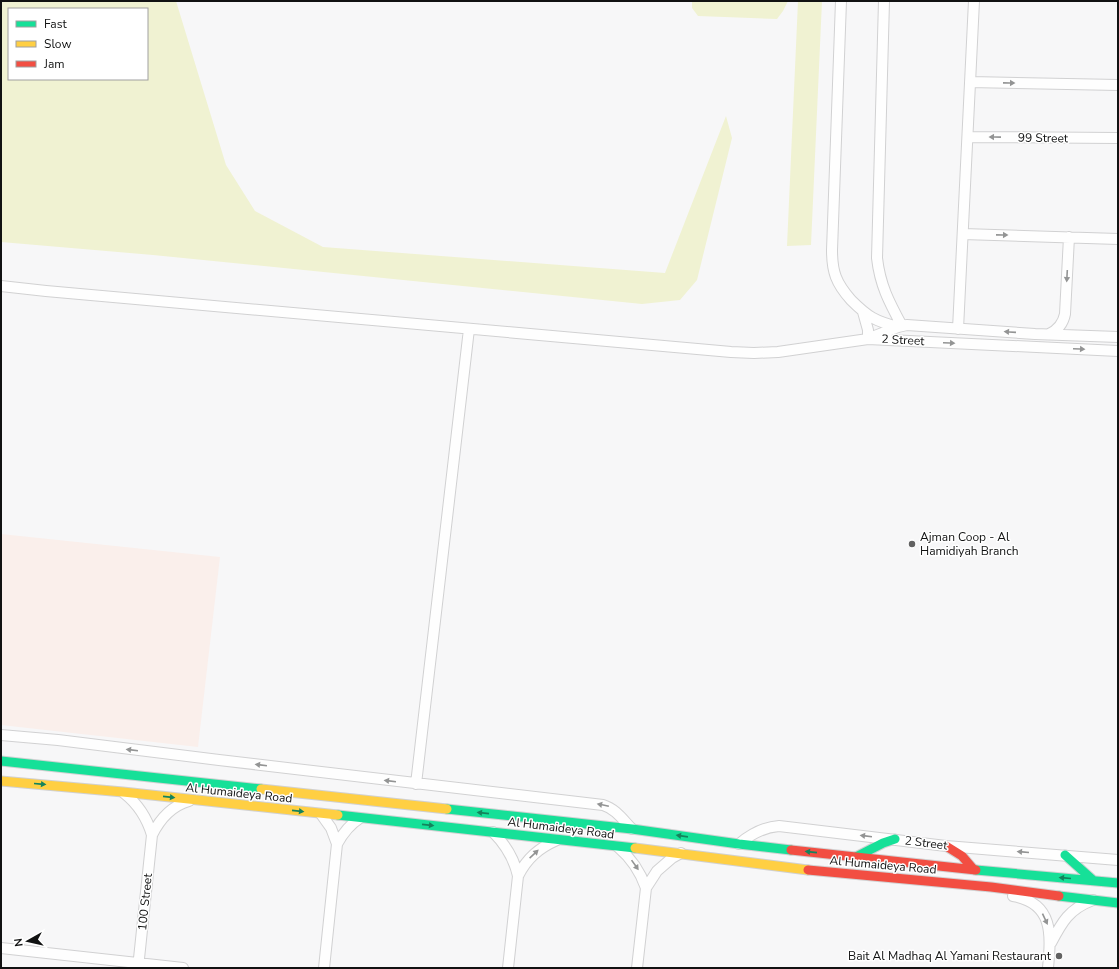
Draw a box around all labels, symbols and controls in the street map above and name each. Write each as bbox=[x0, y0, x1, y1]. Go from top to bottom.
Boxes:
legend bbox=[8, 8, 148, 80]
text: Fast bbox=[44, 16, 67, 32]
text: Slow bbox=[44, 36, 72, 52]
text: Jam bbox=[43, 56, 65, 72]
one-way arrow bbox=[1003, 80, 1016, 86]
street label: 99 Street bbox=[1018, 130, 1069, 146]
one-way arrow bbox=[988, 134, 1001, 140]
one-way arrow bbox=[996, 232, 1009, 238]
one-way arrow bbox=[1064, 270, 1070, 283]
one-way arrow bbox=[1004, 329, 1016, 336]
street label: 2 Street bbox=[881, 331, 926, 349]
one-way arrow bbox=[943, 339, 955, 346]
one-way arrow bbox=[1073, 346, 1086, 352]
place label: Ajman Coop - Al Hamidiyah Branch bbox=[920, 529, 1019, 559]
marker: Ajman Coop - Al Hamidiyah Branch bbox=[907, 539, 917, 549]
one-way arrow bbox=[126, 747, 138, 753]
one-way arrow bbox=[255, 762, 267, 769]
one-way arrow bbox=[384, 777, 396, 784]
street label: Al Humaideya Road bbox=[185, 779, 293, 807]
one-way arrow bbox=[34, 781, 46, 787]
one-way arrow bbox=[163, 794, 175, 800]
one-way arrow bbox=[597, 802, 609, 808]
one-way arrow bbox=[292, 808, 304, 814]
one-way arrow bbox=[477, 810, 489, 817]
street label: Al Humaideya Road bbox=[507, 814, 615, 842]
one-way arrow bbox=[422, 822, 434, 828]
street label: 2 Street bbox=[904, 832, 949, 854]
one-way arrow bbox=[676, 833, 688, 839]
one-way arrow bbox=[860, 833, 872, 839]
one-way arrow bbox=[1017, 848, 1029, 855]
one-way arrow bbox=[529, 849, 539, 859]
one-way arrow bbox=[805, 849, 817, 855]
street label: Al Humaideya Road bbox=[829, 852, 937, 878]
one-way arrow bbox=[631, 860, 639, 870]
street label: 100 Street bbox=[134, 872, 156, 931]
one-way arrow bbox=[1059, 875, 1071, 882]
one-way arrow bbox=[1042, 913, 1048, 925]
north arrow bbox=[8, 921, 48, 961]
text: N bbox=[11, 937, 27, 947]
place label: Bait Al Madhaq Al Yamani Restaurant bbox=[848, 948, 1052, 964]
marker: Bait Al Madhaq Al Yamani Restaurant bbox=[1054, 951, 1064, 961]

